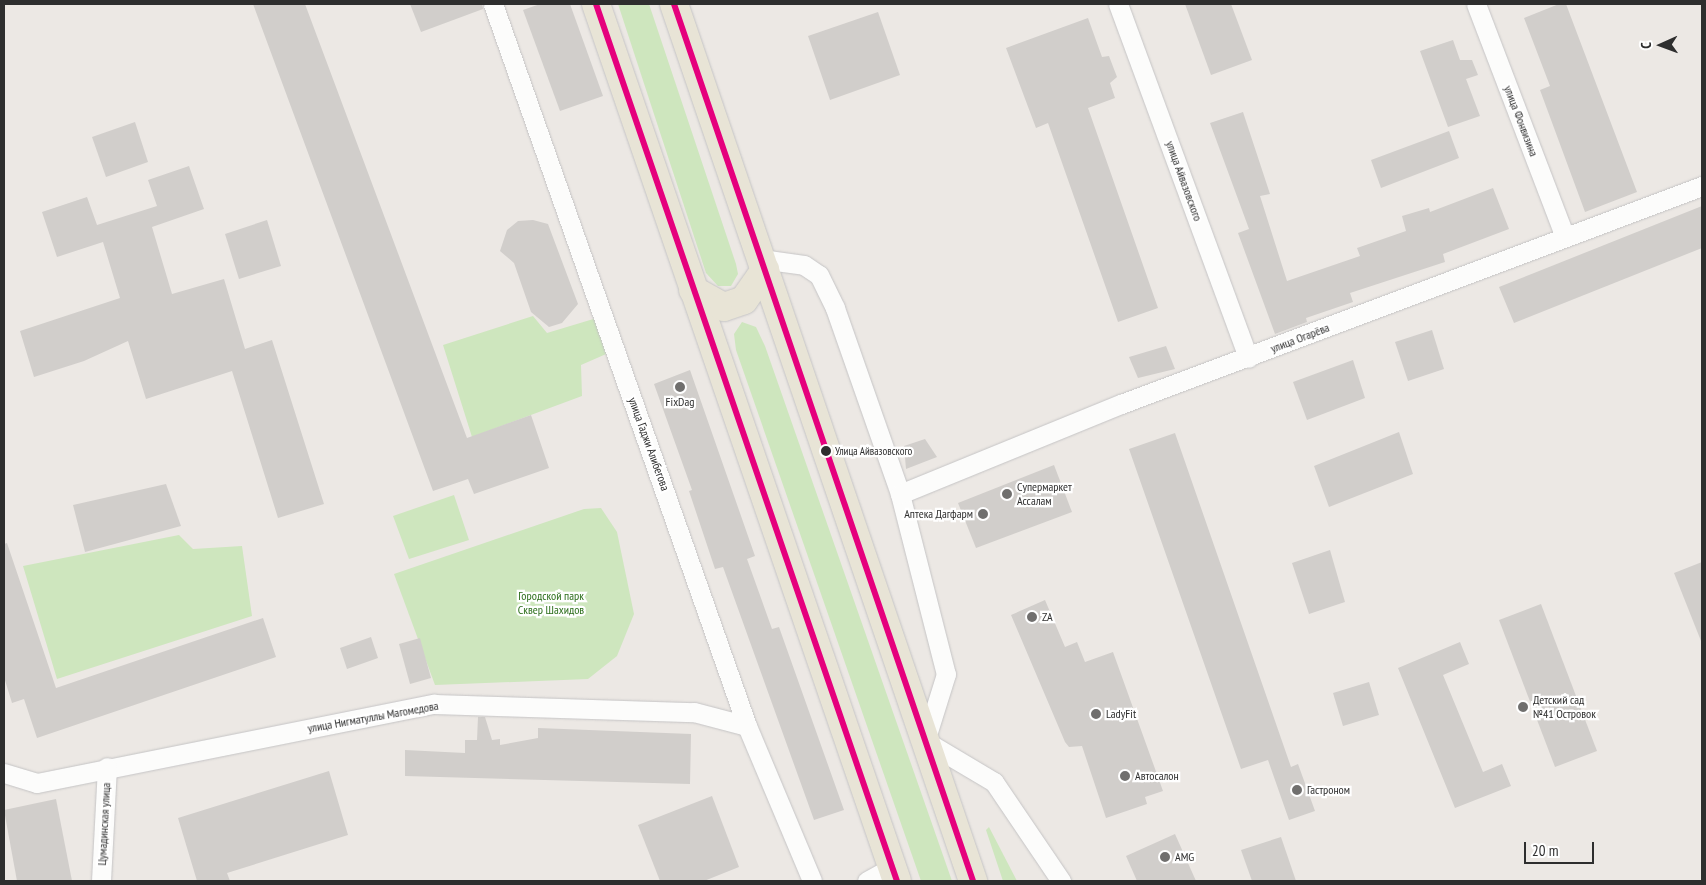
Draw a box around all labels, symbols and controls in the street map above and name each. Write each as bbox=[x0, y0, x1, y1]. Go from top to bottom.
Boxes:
north arrow bbox=[1636, 20, 1686, 70]
text: С bbox=[1637, 42, 1655, 49]
street label: улица Фонвизина bbox=[1501, 84, 1541, 158]
street label: улица Айвазовского bbox=[1163, 139, 1205, 223]
street label: улица Огарёва bbox=[1269, 320, 1331, 356]
marker: FixDag bbox=[674, 381, 686, 393]
street label: улица Гаджи Алибегова bbox=[625, 395, 673, 493]
place label: FixDag bbox=[666, 395, 694, 409]
place label: Улица Айвазовского bbox=[835, 444, 913, 458]
marker: Улица Айвазовского bbox=[821, 446, 831, 456]
place label: Супермаркет Ассалам bbox=[1017, 480, 1072, 508]
marker: Супермаркет Ассалам bbox=[1001, 488, 1013, 500]
place label: Аптека Дагфарм bbox=[904, 507, 973, 521]
marker: Аптека Дагфарм bbox=[977, 508, 989, 520]
park label: Городской парк Сквер Шахидов bbox=[518, 589, 584, 617]
place label: ZA bbox=[1042, 610, 1053, 624]
marker: ZA bbox=[1026, 611, 1038, 623]
place label: Детский сад №41 Островок bbox=[1533, 693, 1596, 721]
street label: улица Нигматуллы Магомедова bbox=[306, 698, 440, 736]
marker: Детский сад №41 Островок bbox=[1517, 701, 1529, 713]
place label: LadyFit bbox=[1106, 707, 1136, 721]
marker: LadyFit bbox=[1090, 708, 1102, 720]
place label: Автосалон bbox=[1135, 769, 1179, 783]
marker: Автосалон bbox=[1119, 770, 1131, 782]
street label: Цумадинская улица bbox=[95, 782, 113, 866]
place label: Гастроном bbox=[1307, 783, 1350, 797]
marker: Гастроном bbox=[1291, 784, 1303, 796]
scale bar bbox=[1526, 832, 1596, 864]
text: 20 m bbox=[1532, 841, 1558, 860]
place label: AMG bbox=[1175, 850, 1194, 864]
marker: AMG bbox=[1159, 851, 1171, 863]

